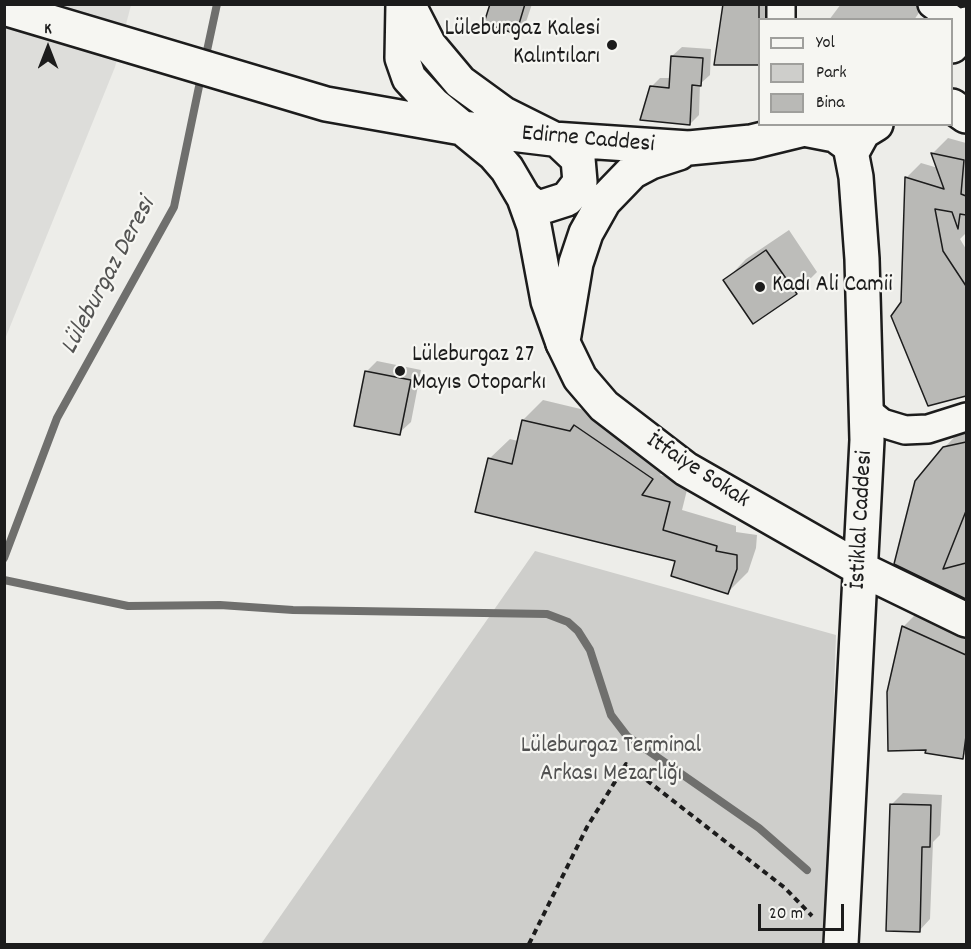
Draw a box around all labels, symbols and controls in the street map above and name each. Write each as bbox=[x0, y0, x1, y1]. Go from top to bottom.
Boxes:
place label: Lüleburgaz Kalesi Kalıntıları bbox=[444, 17, 600, 73]
north arrow bbox=[18, 18, 78, 78]
text: K bbox=[44, 18, 52, 41]
legend bbox=[758, 18, 953, 126]
text: Yol bbox=[816, 31, 835, 56]
marker: Lüleburgaz Kalesi Kalıntıları bbox=[605, 38, 619, 52]
text: Park bbox=[816, 61, 847, 86]
text: Bina bbox=[816, 91, 845, 116]
street label: Edirne Caddesi bbox=[520, 121, 656, 161]
water label: Lüleburgaz Deresi bbox=[56, 193, 164, 361]
place label: Kadı Ali Camii bbox=[772, 273, 893, 301]
marker: Kadı Ali Camii bbox=[753, 280, 767, 294]
place label: Lüleburgaz 27 Mayıs Otoparkı bbox=[412, 343, 546, 399]
marker: Lüleburgaz 27 Mayıs Otoparkı bbox=[393, 364, 407, 378]
street label: İtfaiye Sokak bbox=[640, 428, 754, 516]
street label: İstiklal Caddesi bbox=[845, 450, 881, 590]
park label: Lüleburgaz Terminal Arkası Mezarlığı bbox=[521, 734, 701, 790]
scale bar bbox=[761, 892, 846, 930]
text: 20 m bbox=[769, 902, 803, 927]

